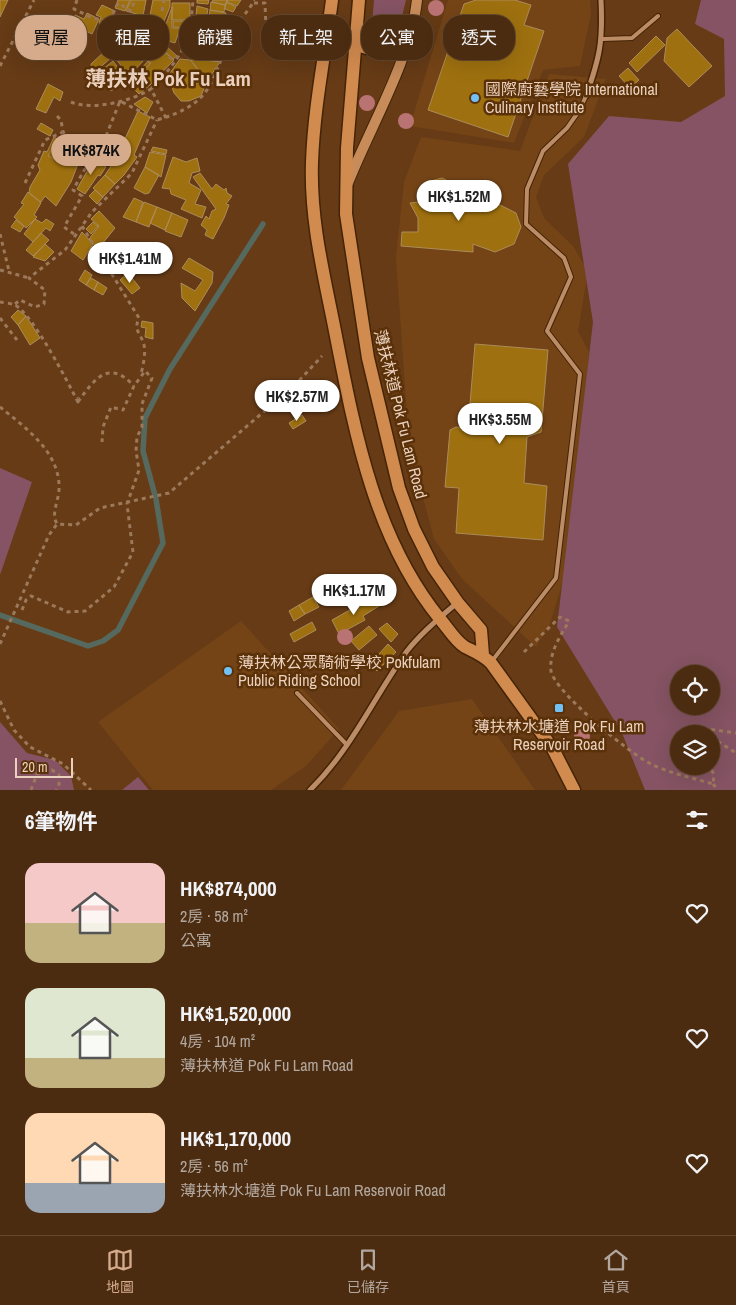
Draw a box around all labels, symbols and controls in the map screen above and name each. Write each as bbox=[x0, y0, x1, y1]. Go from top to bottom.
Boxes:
chip: 買屋 bbox=[15, 15, 87, 60]
chip: 租屋 bbox=[97, 15, 169, 60]
chip: 篩選 bbox=[179, 15, 251, 60]
chip: 新上架 bbox=[261, 15, 351, 60]
chip: 公寓 bbox=[361, 15, 433, 60]
chip: 透天 bbox=[443, 15, 515, 60]
district label: 薄扶林 Pok Fu Lam bbox=[85, 64, 251, 93]
place label: 國際廚藝學院 International Culinary Institute bbox=[485, 78, 658, 118]
marker: 國際廚藝學院 International Culinary Institute bbox=[469, 92, 481, 104]
pin: HK$874K bbox=[45, 134, 137, 176]
text: HK$874K bbox=[62, 139, 120, 161]
pin: HK$1.52M bbox=[407, 180, 511, 222]
text: HK$1.52M bbox=[428, 185, 490, 207]
pin: HK$1.41M bbox=[78, 242, 182, 284]
text: HK$1.41M bbox=[99, 247, 161, 269]
street label: 薄扶林道 Pok Fu Lam Road bbox=[369, 327, 433, 501]
pin: HK$2.57M bbox=[245, 380, 349, 422]
text: HK$2.57M bbox=[266, 385, 328, 407]
pin: HK$3.55M bbox=[448, 402, 552, 445]
text: HK$3.55M bbox=[469, 408, 531, 430]
pin: HK$1.17M bbox=[302, 574, 406, 616]
text: HK$1.17M bbox=[323, 579, 385, 601]
place label: 薄扶林公眾騎術學校 Pokfulam Public Riding School bbox=[238, 651, 440, 691]
marker: 薄扶林公眾騎術學校 Pokfulam Public Riding School bbox=[222, 665, 234, 677]
map controls bbox=[670, 665, 720, 775]
button: locate bbox=[670, 665, 720, 715]
marker: 薄扶林水塘道 Pok Fu Lam Reservoir Road bbox=[553, 702, 565, 714]
place label: 薄扶林水塘道 Pok Fu Lam Reservoir Road bbox=[474, 715, 644, 755]
button: layers bbox=[670, 725, 720, 775]
scale bar bbox=[15, 755, 72, 778]
text: 20 m bbox=[22, 758, 48, 776]
icon: filters bbox=[683, 806, 711, 834]
text: 6筆物件 bbox=[25, 807, 98, 836]
text: HK$874,000 bbox=[180, 874, 277, 903]
icon: home bbox=[65, 883, 125, 943]
icon: heart bbox=[683, 899, 711, 927]
text: 2房 · 58 m² bbox=[180, 905, 248, 927]
text: 公寓 bbox=[180, 929, 212, 951]
text: HK$1,520,000 bbox=[180, 999, 291, 1028]
icon: home bbox=[65, 1008, 125, 1068]
icon: heart bbox=[683, 1024, 711, 1052]
text: 4房 · 104 m² bbox=[180, 1030, 255, 1052]
text: 薄扶林道 Pok Fu Lam Road bbox=[180, 1054, 353, 1076]
text: HK$1,170,000 bbox=[180, 1124, 291, 1153]
icon: home bbox=[65, 1133, 125, 1193]
icon: heart bbox=[683, 1149, 711, 1177]
text: 2房 · 56 m² bbox=[180, 1155, 248, 1177]
text: 薄扶林水塘道 Pok Fu Lam Reservoir Road bbox=[180, 1179, 446, 1201]
tab: 地圖 bbox=[106, 1246, 134, 1296]
tab: 已儲存 bbox=[347, 1246, 389, 1296]
tab: 首頁 bbox=[602, 1246, 630, 1296]

